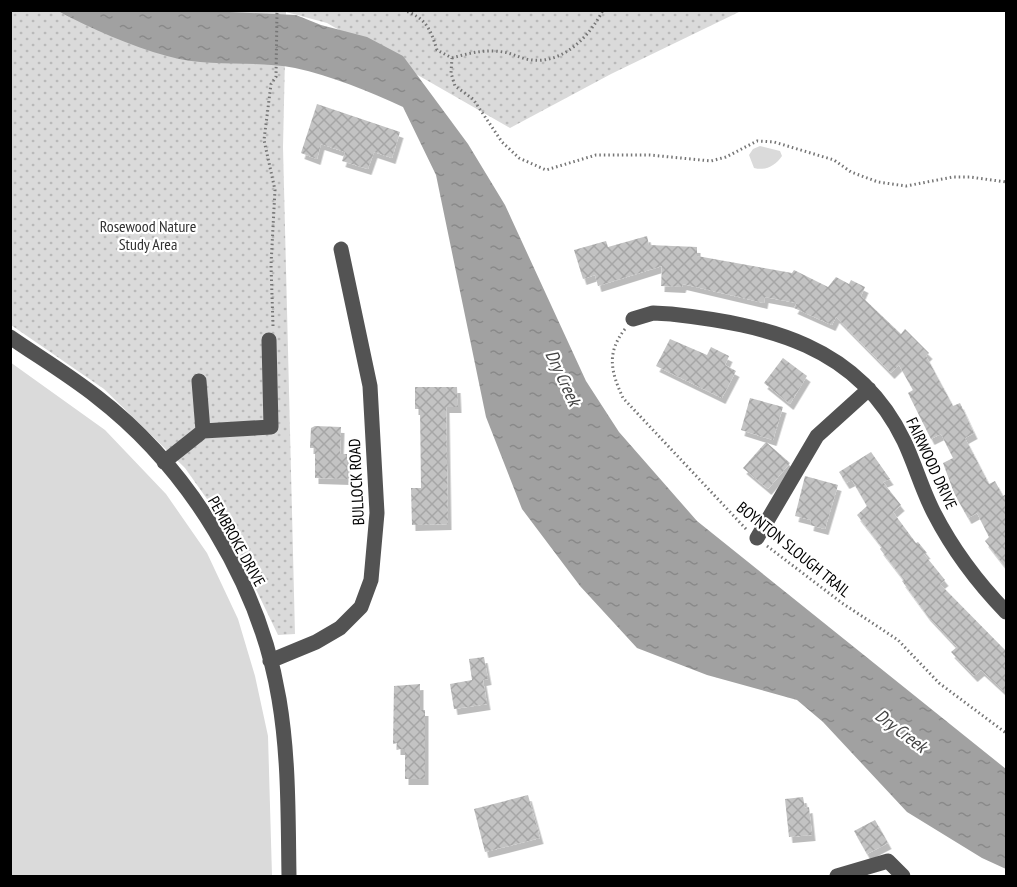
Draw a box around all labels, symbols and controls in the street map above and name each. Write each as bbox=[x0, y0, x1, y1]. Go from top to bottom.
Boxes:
park label: Rosewood Nature Study Area bbox=[100, 216, 196, 254]
water label: Dry Creek bbox=[541, 346, 587, 411]
street label: FAIRWOOD DRIVE bbox=[902, 414, 962, 512]
street label: BULLOCK ROAD bbox=[344, 438, 368, 526]
street label: PEMBROKE DRIVE bbox=[204, 492, 270, 590]
street label: BOYNTON SLOUGH TRAIL bbox=[733, 497, 855, 601]
water label: Dry Creek bbox=[871, 704, 933, 759]

